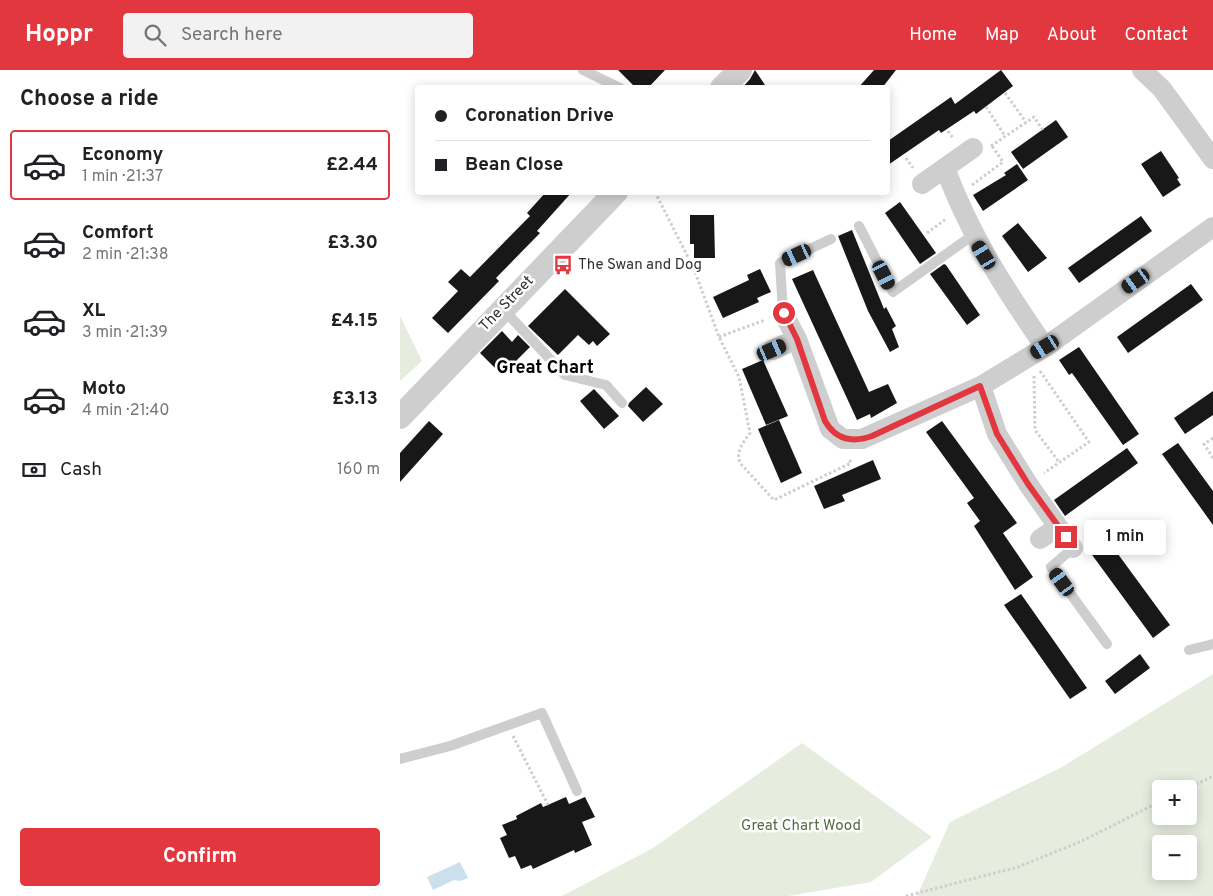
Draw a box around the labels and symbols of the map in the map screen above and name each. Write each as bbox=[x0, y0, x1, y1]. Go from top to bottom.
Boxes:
car bbox=[969, 238, 998, 272]
car bbox=[780, 242, 813, 268]
bus stop icon: The Swan and Dog bbox=[552, 254, 574, 276]
place label: The Swan and Dog bbox=[578, 256, 702, 275]
car bbox=[870, 258, 897, 292]
car bbox=[1119, 266, 1152, 296]
street label: The Street bbox=[476, 272, 538, 336]
route start bbox=[773, 302, 795, 324]
car bbox=[1028, 333, 1061, 361]
car bbox=[755, 337, 788, 363]
district label: Great Chart bbox=[496, 357, 594, 380]
callout: 1 min bbox=[1084, 520, 1166, 554]
route end bbox=[1055, 526, 1077, 548]
car bbox=[1047, 565, 1076, 599]
park label: Great Chart Wood bbox=[741, 817, 861, 836]

